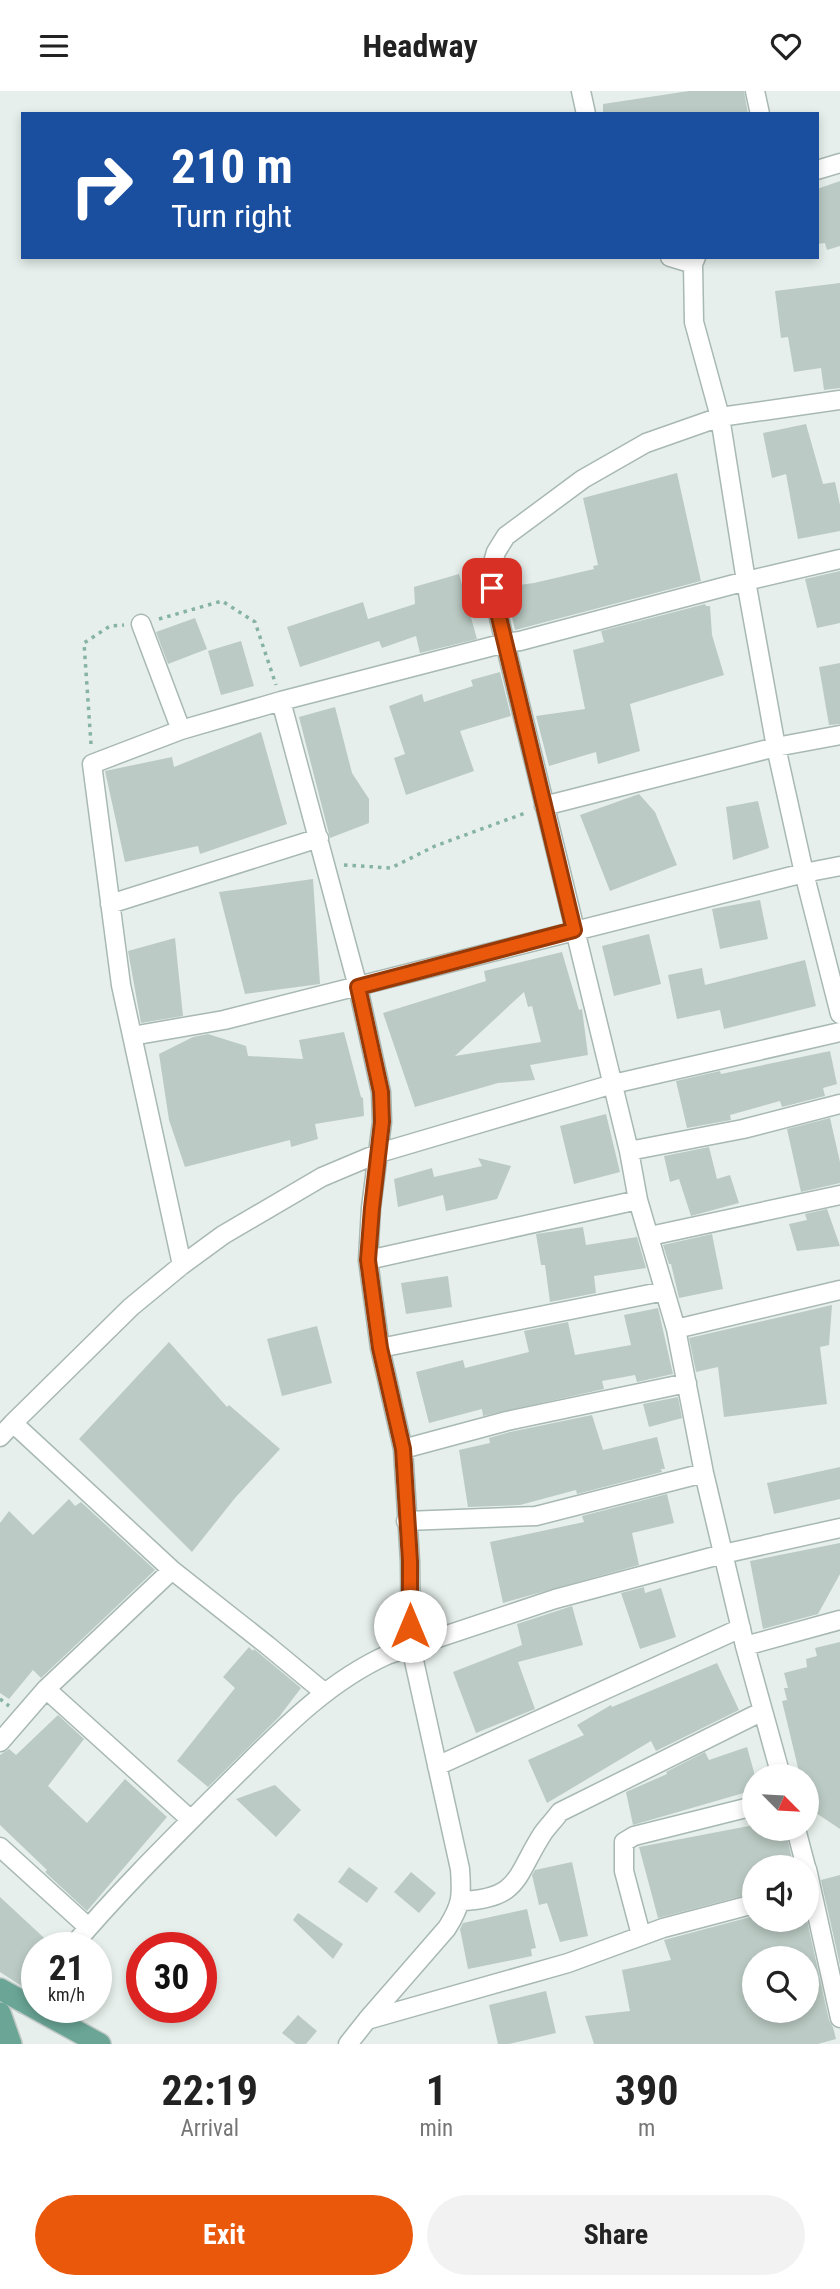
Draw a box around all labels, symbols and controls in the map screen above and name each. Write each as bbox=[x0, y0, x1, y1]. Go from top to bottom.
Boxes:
icon: menu bbox=[35, 27, 73, 65]
text: Headway bbox=[362, 27, 478, 65]
icon: heart bbox=[767, 27, 805, 65]
text: 210 m bbox=[171, 138, 293, 195]
icon: right bbox=[56, 140, 147, 231]
text: Turn right bbox=[171, 197, 292, 235]
pin bbox=[462, 558, 522, 618]
icon: arrive bbox=[473, 569, 511, 607]
position arrow bbox=[373, 1589, 447, 1663]
north arrow bbox=[742, 1764, 819, 1841]
map controls bbox=[742, 1764, 819, 2023]
button: sound bbox=[742, 1855, 819, 1932]
speed limit sign: 30 bbox=[126, 1932, 217, 2023]
button: search bbox=[742, 1946, 819, 2023]
text: 21 bbox=[49, 1948, 84, 1989]
text: km/h bbox=[48, 1984, 85, 2005]
text: 22:19 bbox=[162, 2066, 258, 2115]
text: 1 bbox=[426, 2066, 447, 2115]
text: 390 bbox=[615, 2066, 678, 2115]
text: Arrival bbox=[180, 2115, 239, 2142]
text: min bbox=[419, 2115, 453, 2142]
text: m bbox=[638, 2115, 655, 2142]
button: Exit bbox=[35, 2195, 413, 2275]
button: Share bbox=[427, 2195, 805, 2275]

